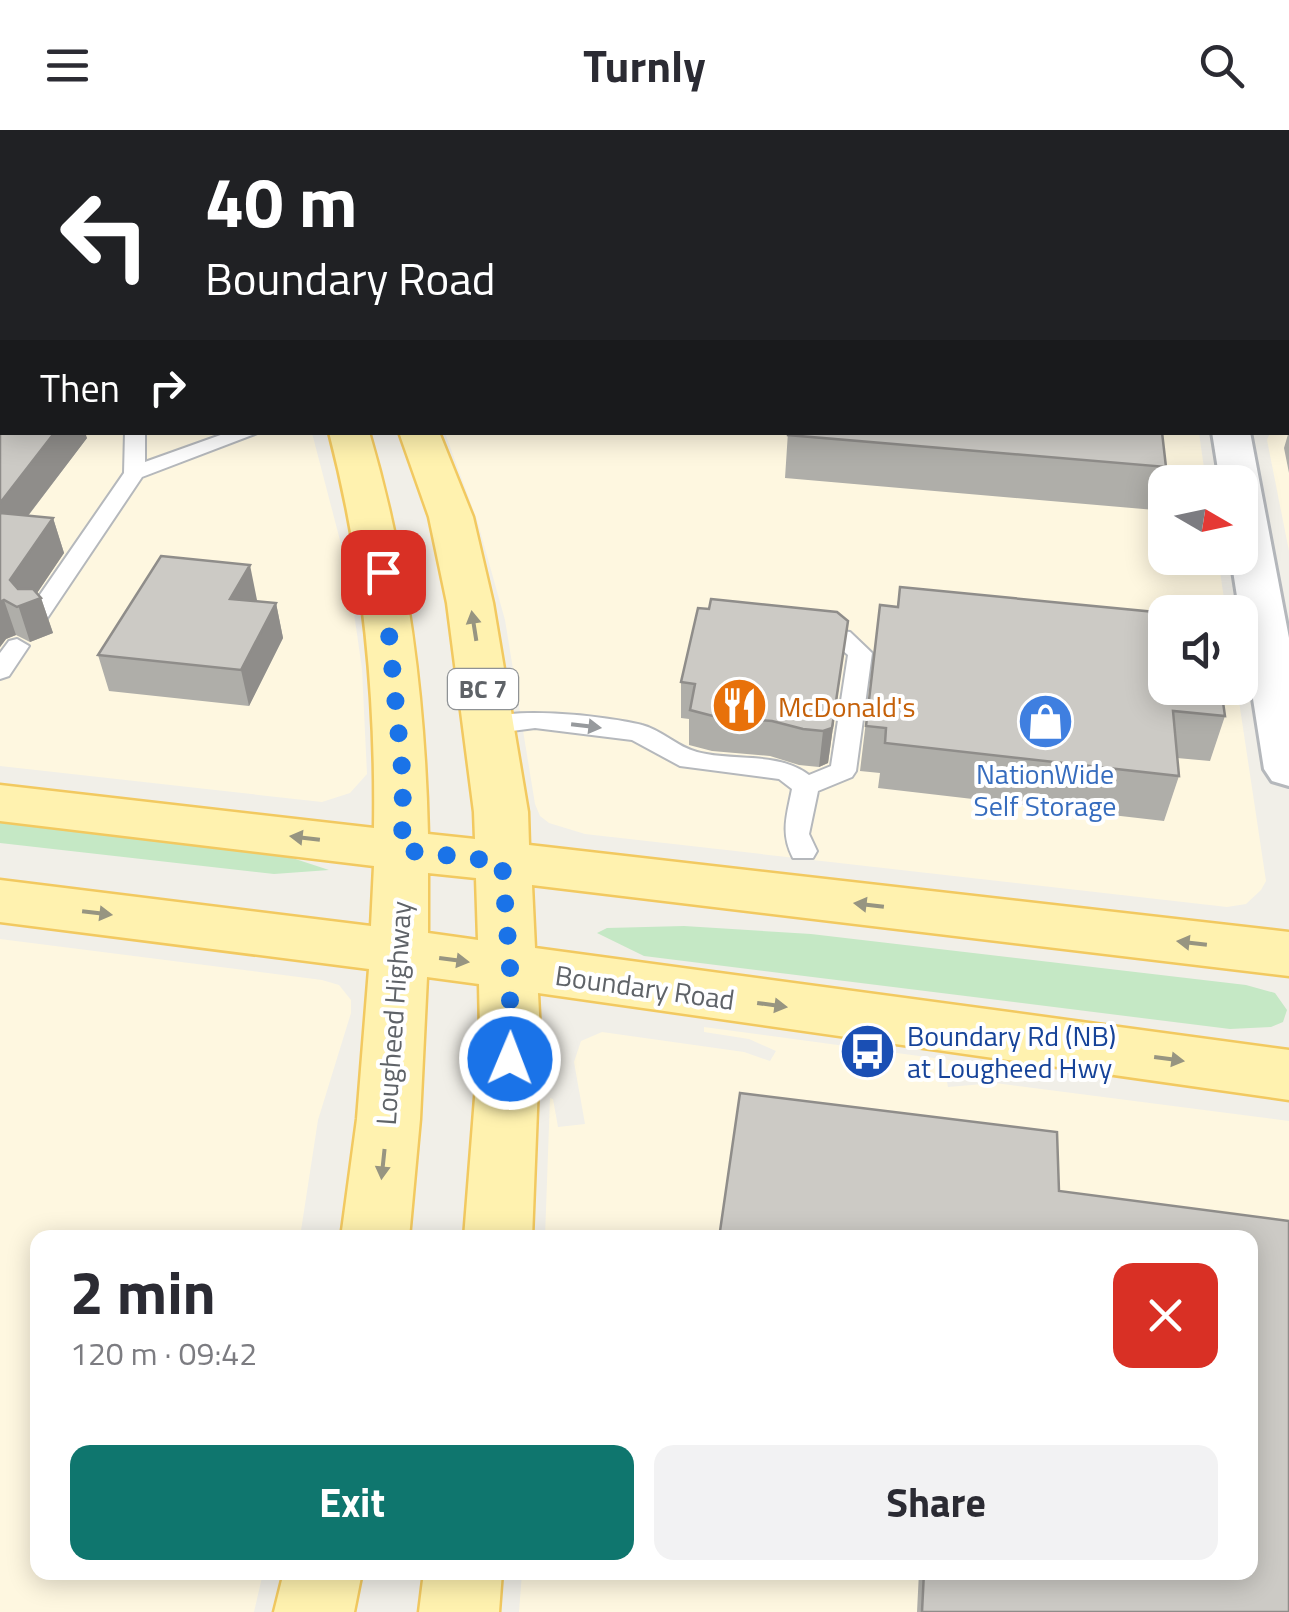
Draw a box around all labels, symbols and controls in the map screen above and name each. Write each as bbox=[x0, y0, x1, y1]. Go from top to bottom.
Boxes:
text: Turnly bbox=[583, 31, 706, 99]
icon: menu bbox=[40, 38, 95, 93]
icon: search bbox=[1194, 38, 1249, 93]
text: 40 m bbox=[205, 148, 358, 254]
icon: left bbox=[40, 170, 170, 300]
text: Boundary Road bbox=[205, 244, 496, 312]
text: Then bbox=[40, 359, 120, 417]
icon: right bbox=[140, 360, 195, 415]
north arrow bbox=[1148, 465, 1258, 575]
map controls bbox=[1148, 465, 1258, 705]
pin bbox=[341, 530, 426, 615]
icon: arrive bbox=[356, 545, 411, 600]
button: sound bbox=[1148, 595, 1258, 705]
one-way arrow bbox=[466, 610, 481, 642]
road number: BC 7 bbox=[448, 669, 518, 709]
restaurant icon: McDonald's bbox=[709, 676, 769, 736]
place label: McDonald's bbox=[778, 685, 915, 728]
shop icon: NationWide Self Storage bbox=[1015, 692, 1075, 752]
one-way arrow bbox=[570, 718, 602, 734]
place label: NationWide Self Storage bbox=[974, 752, 1117, 827]
one-way arrow bbox=[289, 830, 321, 846]
one-way arrow bbox=[853, 897, 885, 913]
street label: Lougheed Highway bbox=[364, 900, 422, 1126]
one-way arrow bbox=[81, 905, 113, 921]
one-way arrow bbox=[1176, 935, 1208, 951]
one-way arrow bbox=[438, 952, 470, 968]
street label: Boundary Road bbox=[552, 953, 738, 1021]
one-way arrow bbox=[756, 998, 788, 1014]
position arrow bbox=[458, 1007, 562, 1111]
place label: Boundary Rd (NB) at Lougheed Hwy bbox=[907, 1014, 1116, 1089]
bus stop icon: Boundary Rd (NB) at Lougheed Hwy bbox=[838, 1021, 898, 1081]
one-way arrow bbox=[1154, 1051, 1185, 1067]
one-way arrow bbox=[375, 1149, 391, 1181]
text: 2 min bbox=[70, 1246, 216, 1337]
button: close bbox=[1113, 1263, 1218, 1368]
text: 120 m · 09:42 bbox=[70, 1329, 257, 1377]
button: Exit bbox=[70, 1445, 634, 1560]
button: Share bbox=[654, 1445, 1218, 1560]

